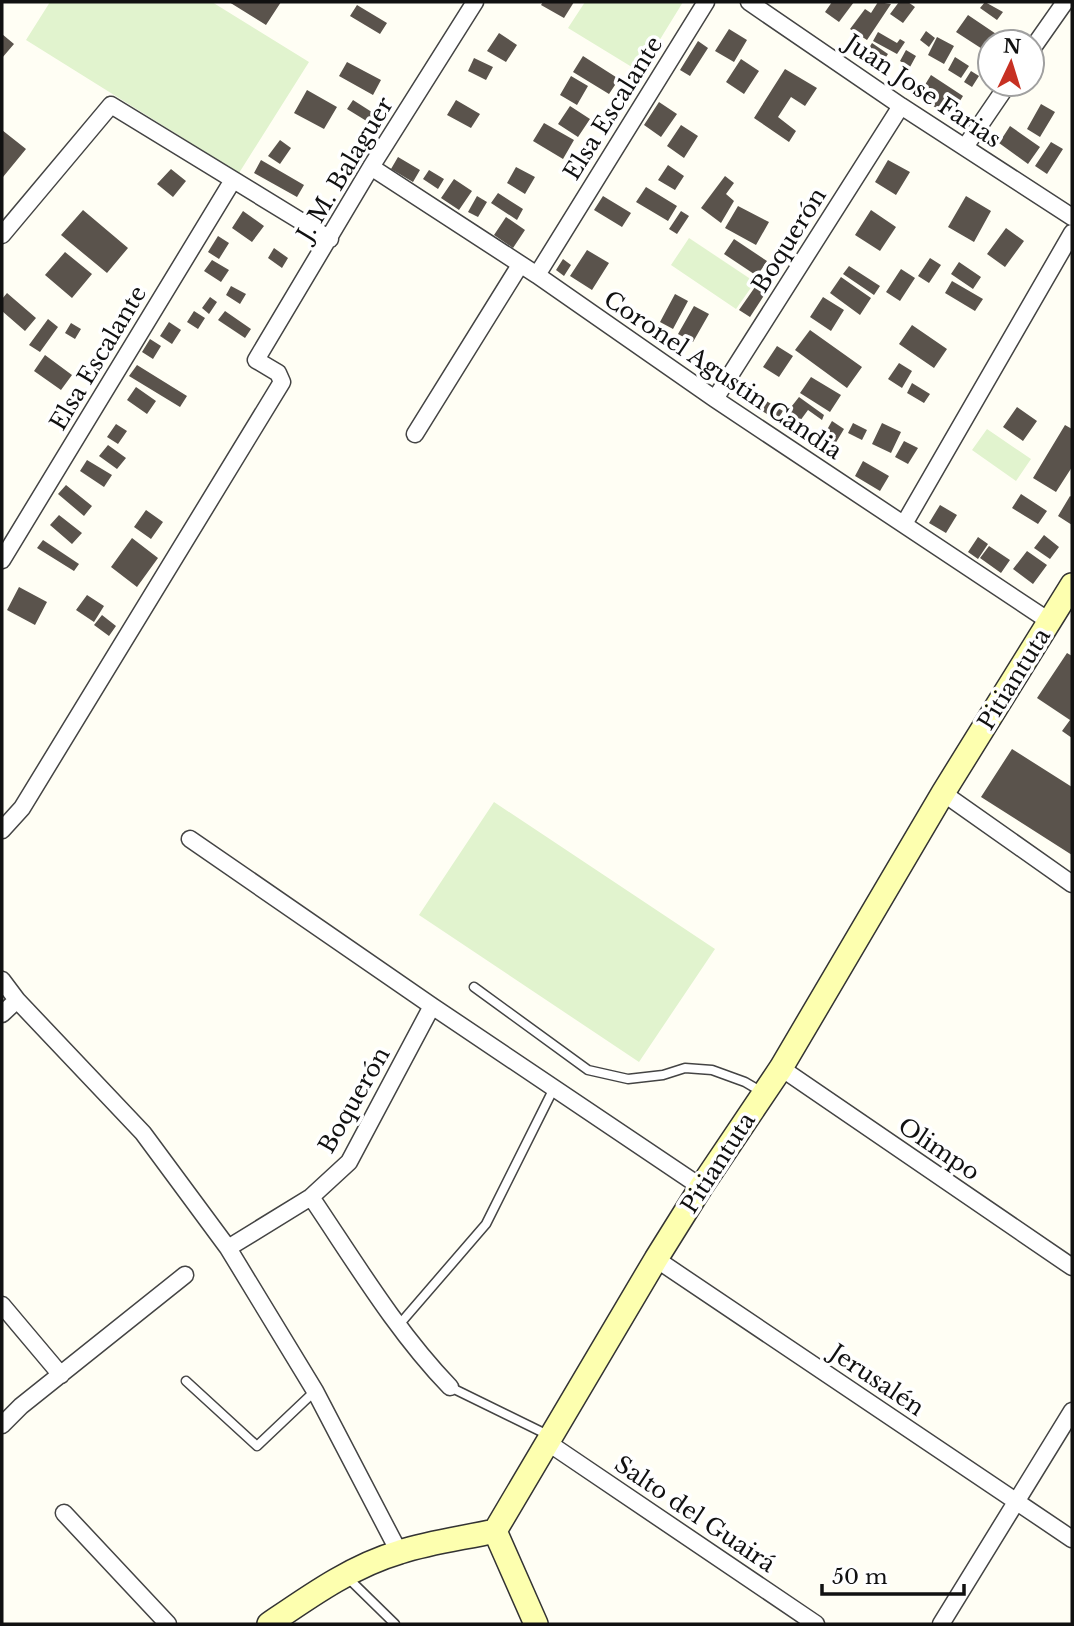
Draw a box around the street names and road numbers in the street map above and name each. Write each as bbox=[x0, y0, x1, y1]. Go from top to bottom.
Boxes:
street label: Juan Jose Farias bbox=[837, 27, 1006, 154]
street label: Elsa Escalante bbox=[558, 31, 668, 185]
street label: J. M. Balaguer bbox=[289, 92, 399, 249]
street label: Boquerón bbox=[746, 182, 832, 297]
street label: Elsa Escalante bbox=[44, 281, 152, 435]
street label: Coronel Agustin Candia bbox=[599, 285, 847, 465]
street label: Pitiantuta bbox=[972, 623, 1056, 735]
street label: Boquerón bbox=[312, 1042, 396, 1158]
street label: Pitiantuta bbox=[675, 1107, 761, 1219]
street label: Olimpo bbox=[893, 1112, 985, 1186]
street label: Jerusalén bbox=[822, 1337, 930, 1422]
street label: Salto del Guairá bbox=[609, 1450, 781, 1578]

